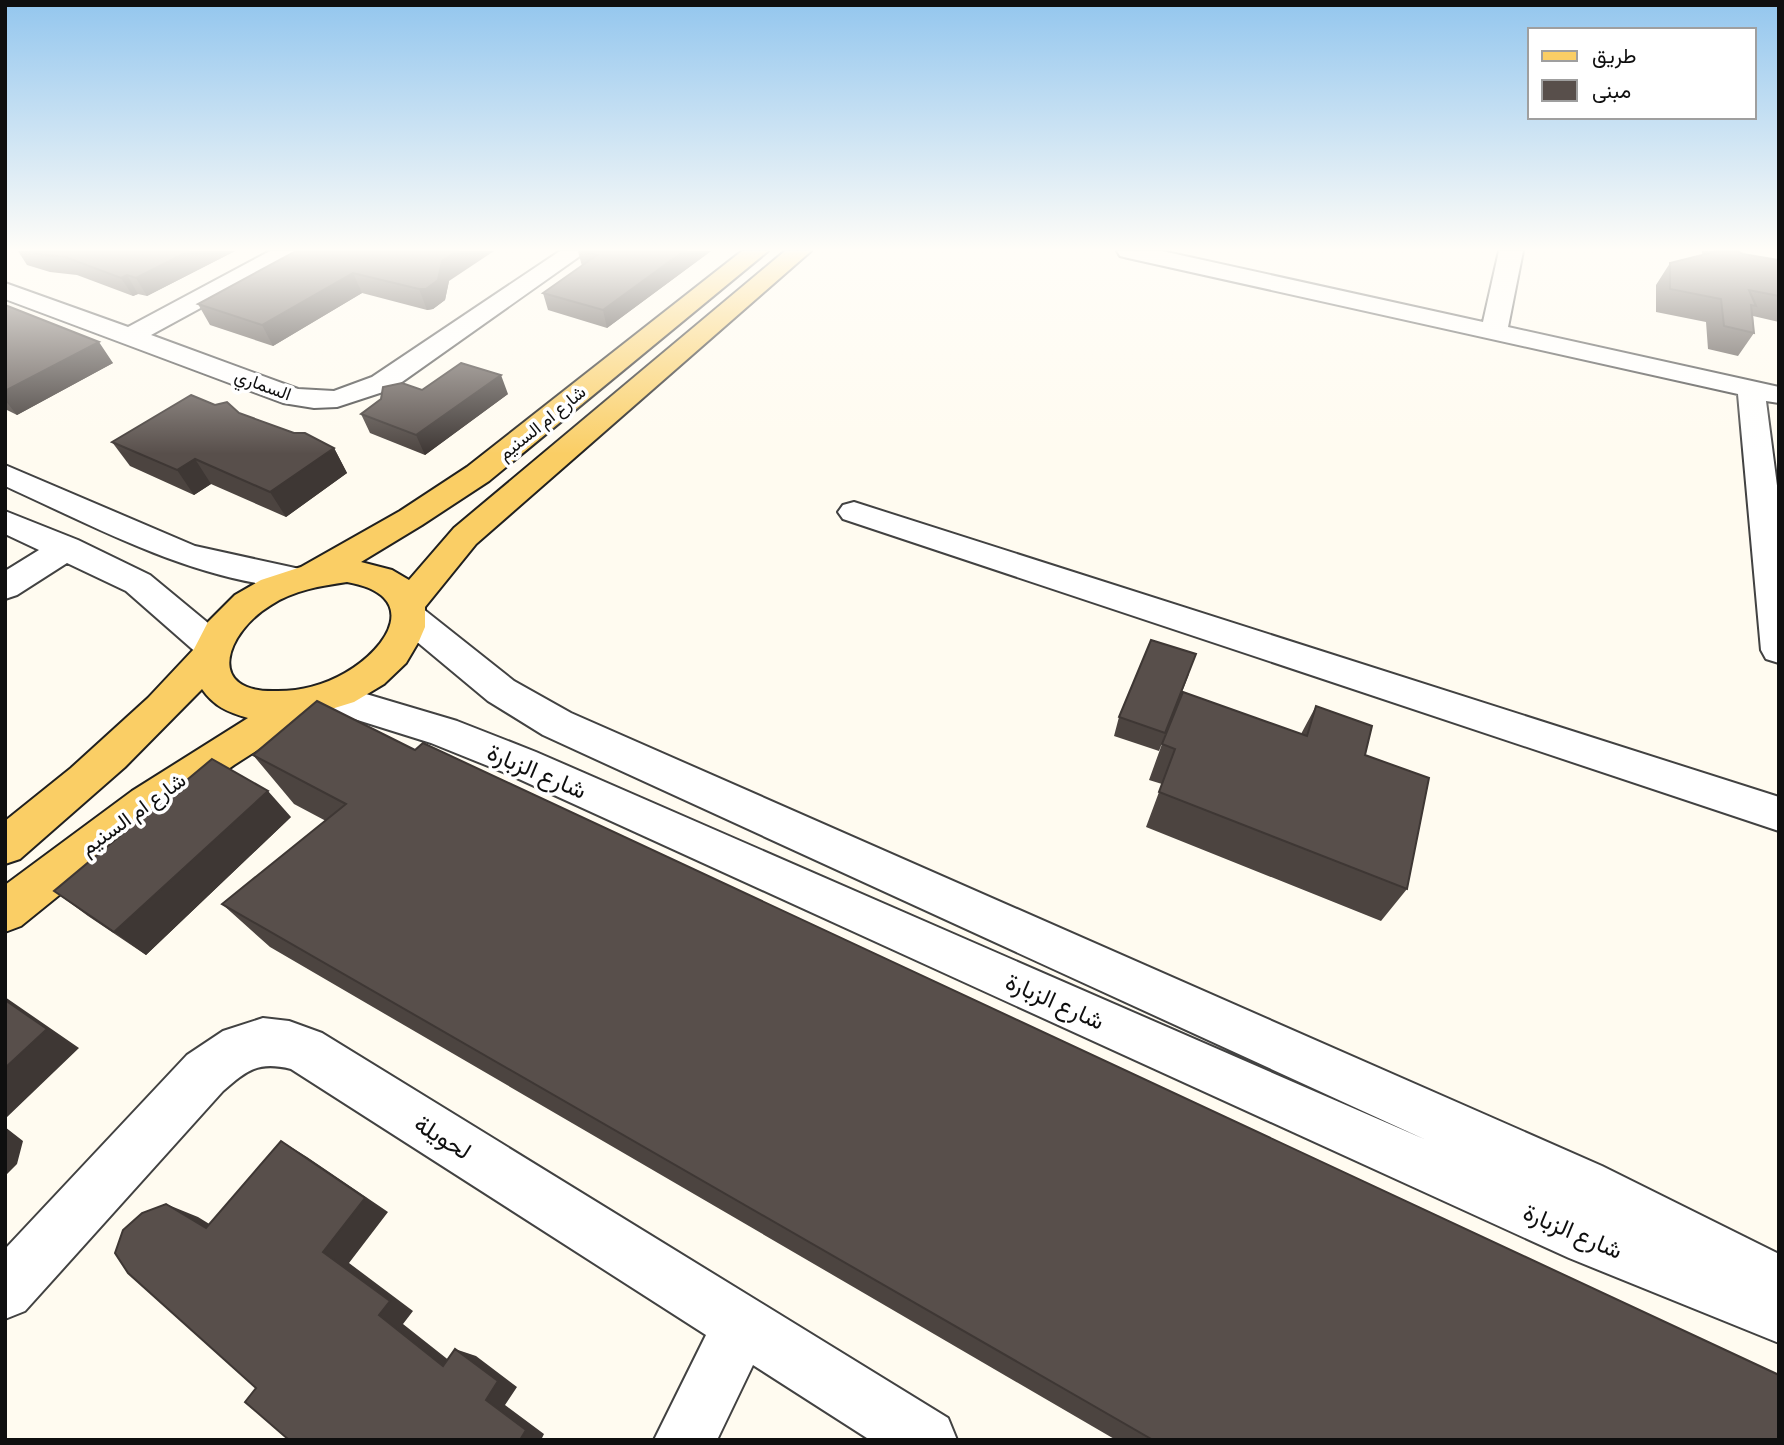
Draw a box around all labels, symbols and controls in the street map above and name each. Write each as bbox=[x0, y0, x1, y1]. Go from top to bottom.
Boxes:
legend bbox=[1528, 28, 1756, 119]
text: طريق bbox=[1592, 44, 1637, 69]
text: مبنى bbox=[1592, 79, 1631, 103]
street label: السماري bbox=[230, 366, 294, 409]
street label: شارع ام السنيم bbox=[494, 382, 591, 466]
street label: شارع الزبارة bbox=[482, 738, 591, 807]
street label: شارع ام السنيم bbox=[76, 768, 191, 862]
street label: شارع الزبارة bbox=[1000, 967, 1108, 1037]
street label: لحويلة bbox=[409, 1109, 476, 1166]
street label: شارع الزبارة bbox=[1518, 1198, 1627, 1267]

